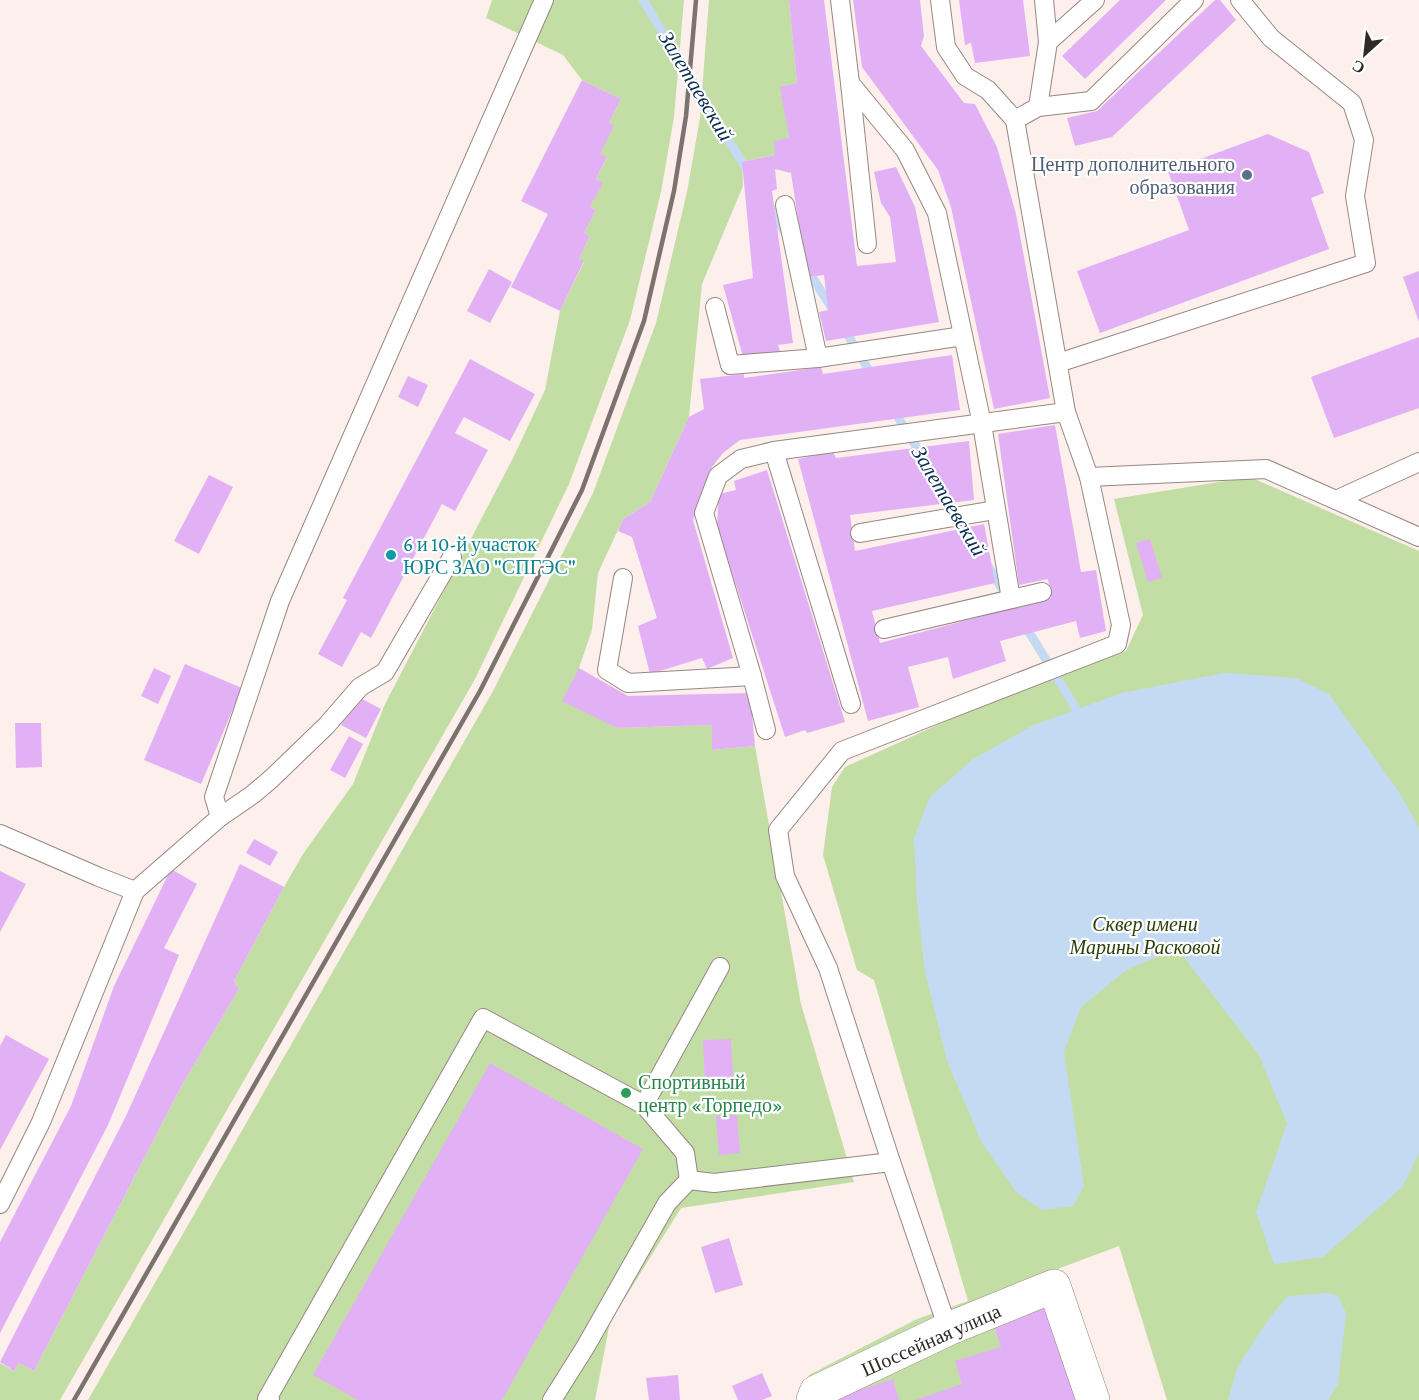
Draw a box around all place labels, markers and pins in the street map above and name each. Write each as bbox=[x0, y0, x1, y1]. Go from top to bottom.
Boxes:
place label: Центр дополнительного образования bbox=[1031, 153, 1235, 199]
marker: Центр дополнительного образования bbox=[1240, 168, 1254, 182]
place label: 6 и 10-й участок ЮРС ЗАО "СПГЭС" bbox=[403, 533, 576, 578]
marker: 6 и 10-й участок ЮРС ЗАО "СПГЭС" bbox=[384, 548, 398, 562]
place label: Спортивный центр «Торпедо» bbox=[638, 1071, 783, 1117]
marker: Спортивный центр «Торпедо» bbox=[619, 1086, 633, 1100]

